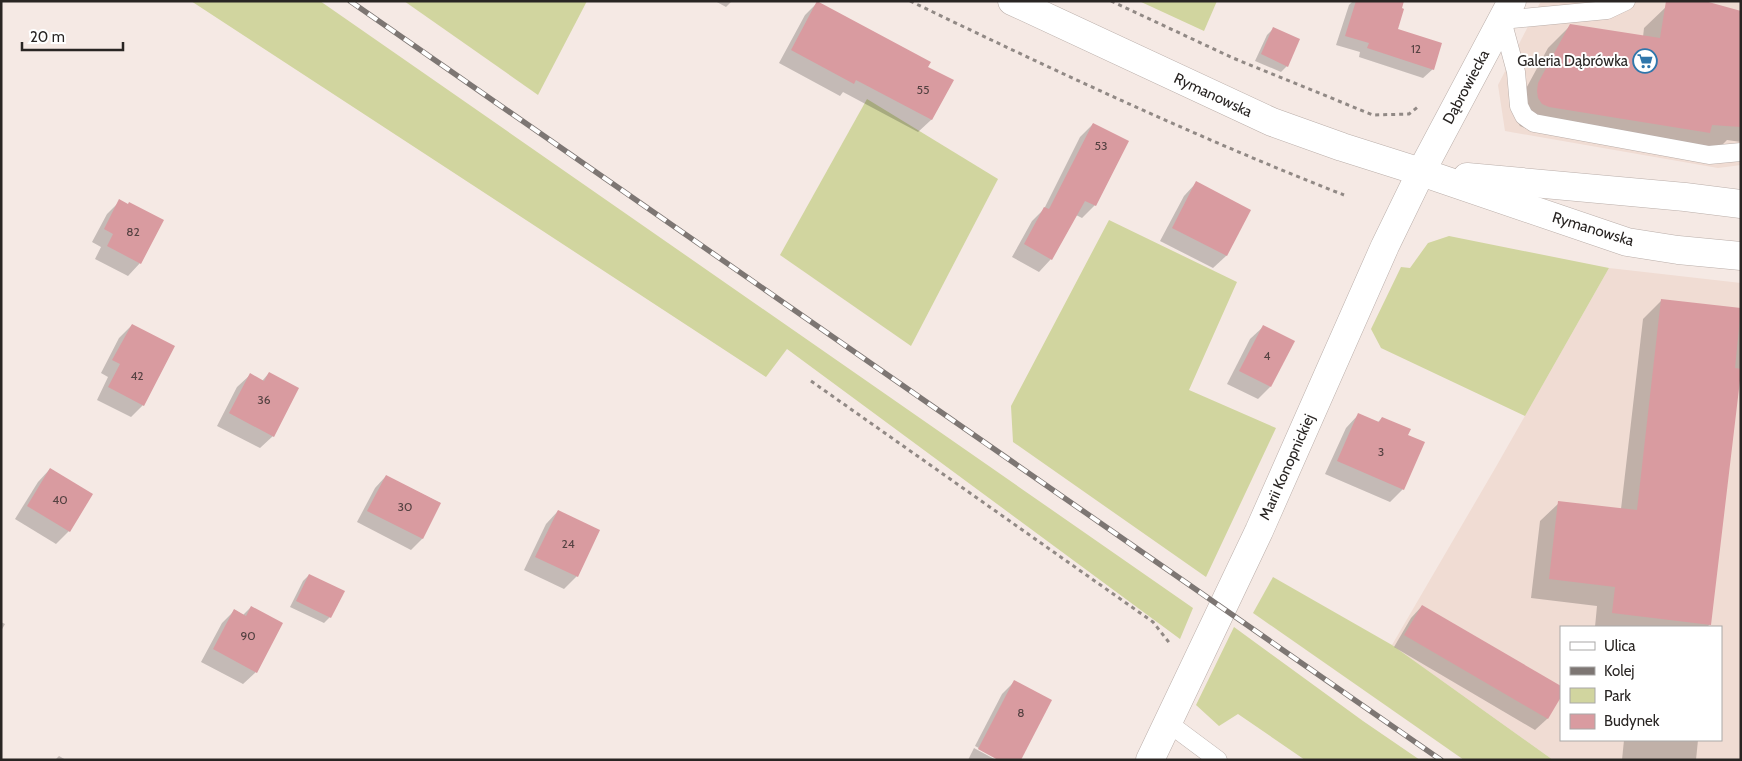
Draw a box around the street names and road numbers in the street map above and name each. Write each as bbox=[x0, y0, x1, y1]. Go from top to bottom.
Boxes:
street label: Dąbrowiecka bbox=[1439, 46, 1493, 127]
street label: Rymanowska bbox=[1171, 69, 1256, 121]
street label: Rymanowska bbox=[1550, 208, 1637, 250]
street label: Marii Konopnickiej bbox=[1256, 411, 1318, 523]

